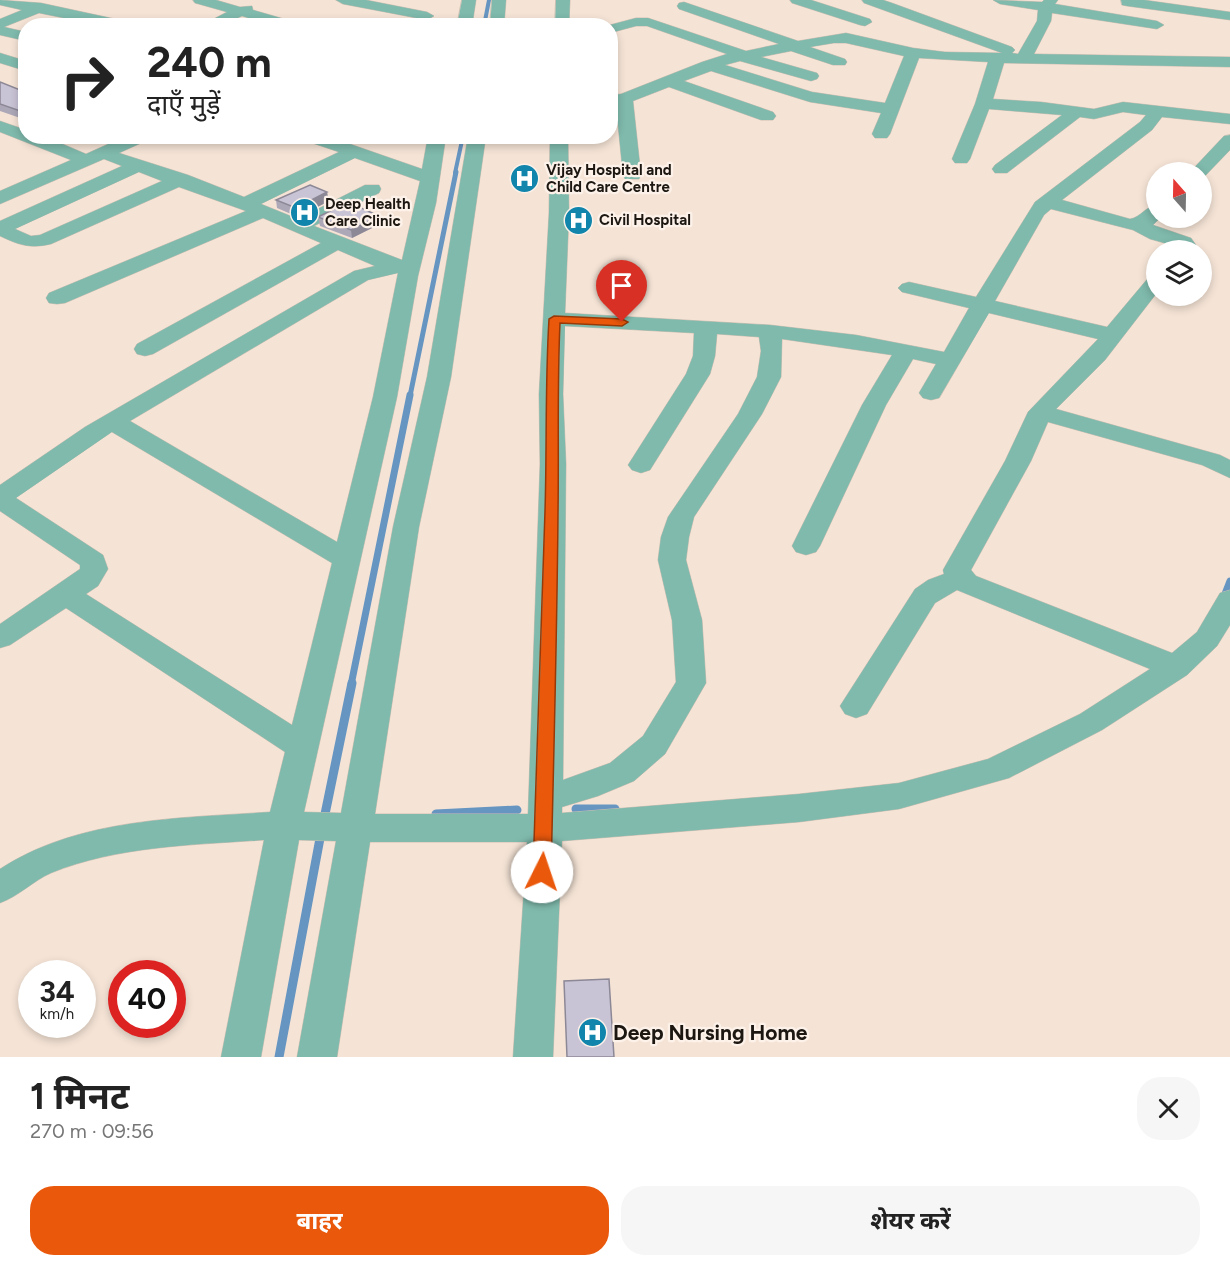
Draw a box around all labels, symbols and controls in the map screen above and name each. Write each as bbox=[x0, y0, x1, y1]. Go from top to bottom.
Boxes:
text: 240 m bbox=[147, 37, 272, 88]
icon: right bbox=[48, 42, 126, 120]
text: दाएँ मुड़ें bbox=[147, 88, 221, 121]
place label: Vijay Hospital and Child Care Centre bbox=[546, 161, 672, 196]
north arrow bbox=[1146, 162, 1212, 228]
map controls bbox=[1146, 162, 1212, 306]
hospital icon: Vijay Hospital and Child Care Centre bbox=[509, 163, 541, 195]
place label: Deep Health Care Clinic bbox=[325, 195, 411, 230]
hospital icon: Deep Health Care Clinic bbox=[288, 197, 320, 229]
hospital icon: Civil Hospital bbox=[562, 204, 594, 236]
place label: Civil Hospital bbox=[599, 211, 691, 229]
button: layers bbox=[1146, 240, 1212, 306]
pin bbox=[596, 260, 647, 322]
icon: arrive bbox=[605, 269, 638, 302]
position arrow bbox=[510, 840, 574, 904]
speed limit sign: 40 bbox=[108, 960, 186, 1038]
text: 34 bbox=[39, 973, 75, 1010]
text: km/h bbox=[40, 1005, 74, 1023]
hospital icon: Deep Nursing Home bbox=[576, 1017, 608, 1049]
place label: Deep Nursing Home bbox=[613, 1020, 808, 1045]
text: 1 मिनट bbox=[30, 1075, 129, 1118]
button: close bbox=[1137, 1077, 1200, 1140]
text: 270 m · 09:56 bbox=[30, 1119, 154, 1143]
button: बाहर bbox=[30, 1186, 609, 1255]
button: शेयर करें bbox=[621, 1186, 1200, 1255]

